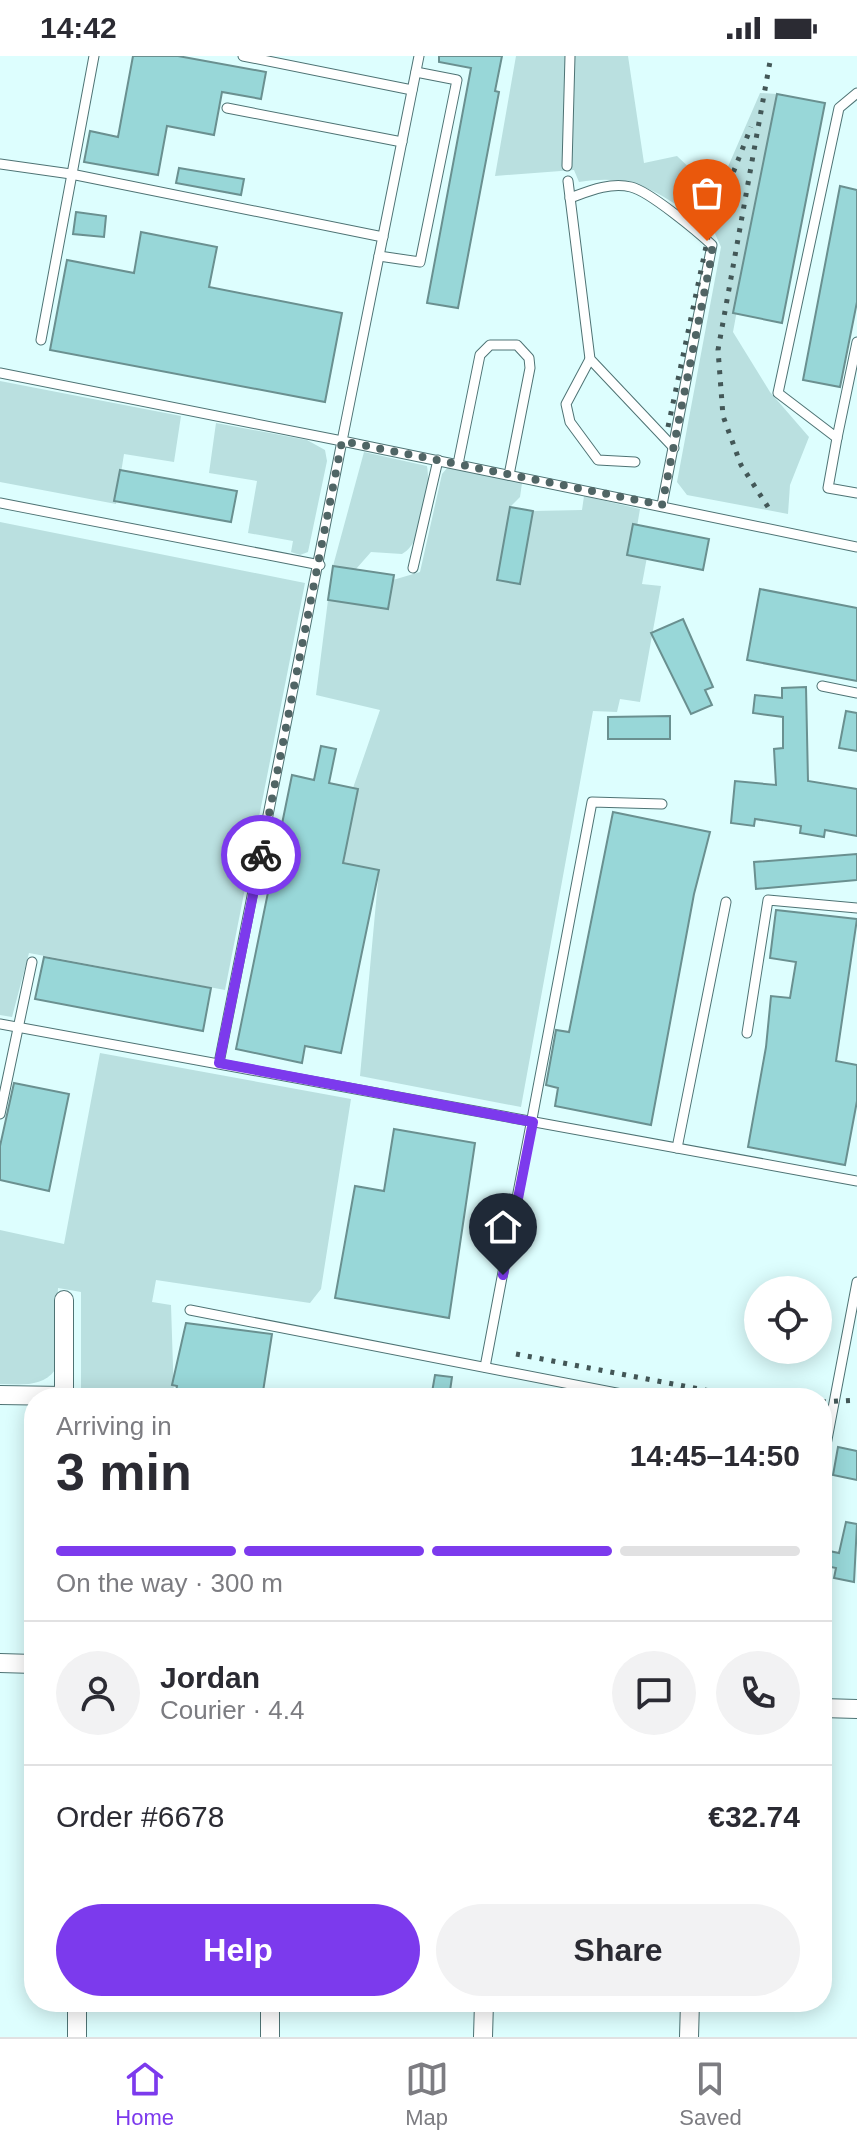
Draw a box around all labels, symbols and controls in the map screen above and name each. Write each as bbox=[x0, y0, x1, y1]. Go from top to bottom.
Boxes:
text: 14:42 bbox=[40, 11, 117, 44]
pin bbox=[673, 159, 741, 241]
icon: bag bbox=[685, 171, 729, 215]
courier bbox=[221, 815, 301, 895]
icon: bike bbox=[239, 833, 283, 877]
pin bbox=[469, 1193, 537, 1275]
icon: home bbox=[481, 1205, 525, 1249]
map controls bbox=[744, 1276, 832, 1364]
button: locate bbox=[744, 1276, 832, 1364]
text: Arriving in bbox=[56, 1411, 172, 1441]
text: 14:45–14:50 bbox=[630, 1439, 800, 1472]
text: 3 min bbox=[56, 1443, 192, 1501]
text: On the way · 300 m bbox=[56, 1568, 283, 1598]
button: person bbox=[56, 1651, 140, 1735]
button: chat bbox=[612, 1651, 696, 1735]
button: phone bbox=[716, 1651, 800, 1735]
text: Jordan bbox=[160, 1661, 260, 1694]
text: Courier · 4.4 bbox=[160, 1695, 305, 1725]
text: Order #6678 bbox=[56, 1800, 224, 1833]
text: €32.74 bbox=[708, 1800, 800, 1833]
button: Help bbox=[56, 1904, 420, 1996]
button: Share bbox=[436, 1904, 800, 1996]
tab: Home bbox=[115, 2057, 174, 2131]
tab: Map bbox=[405, 2057, 449, 2131]
tab: Saved bbox=[679, 2057, 742, 2131]

